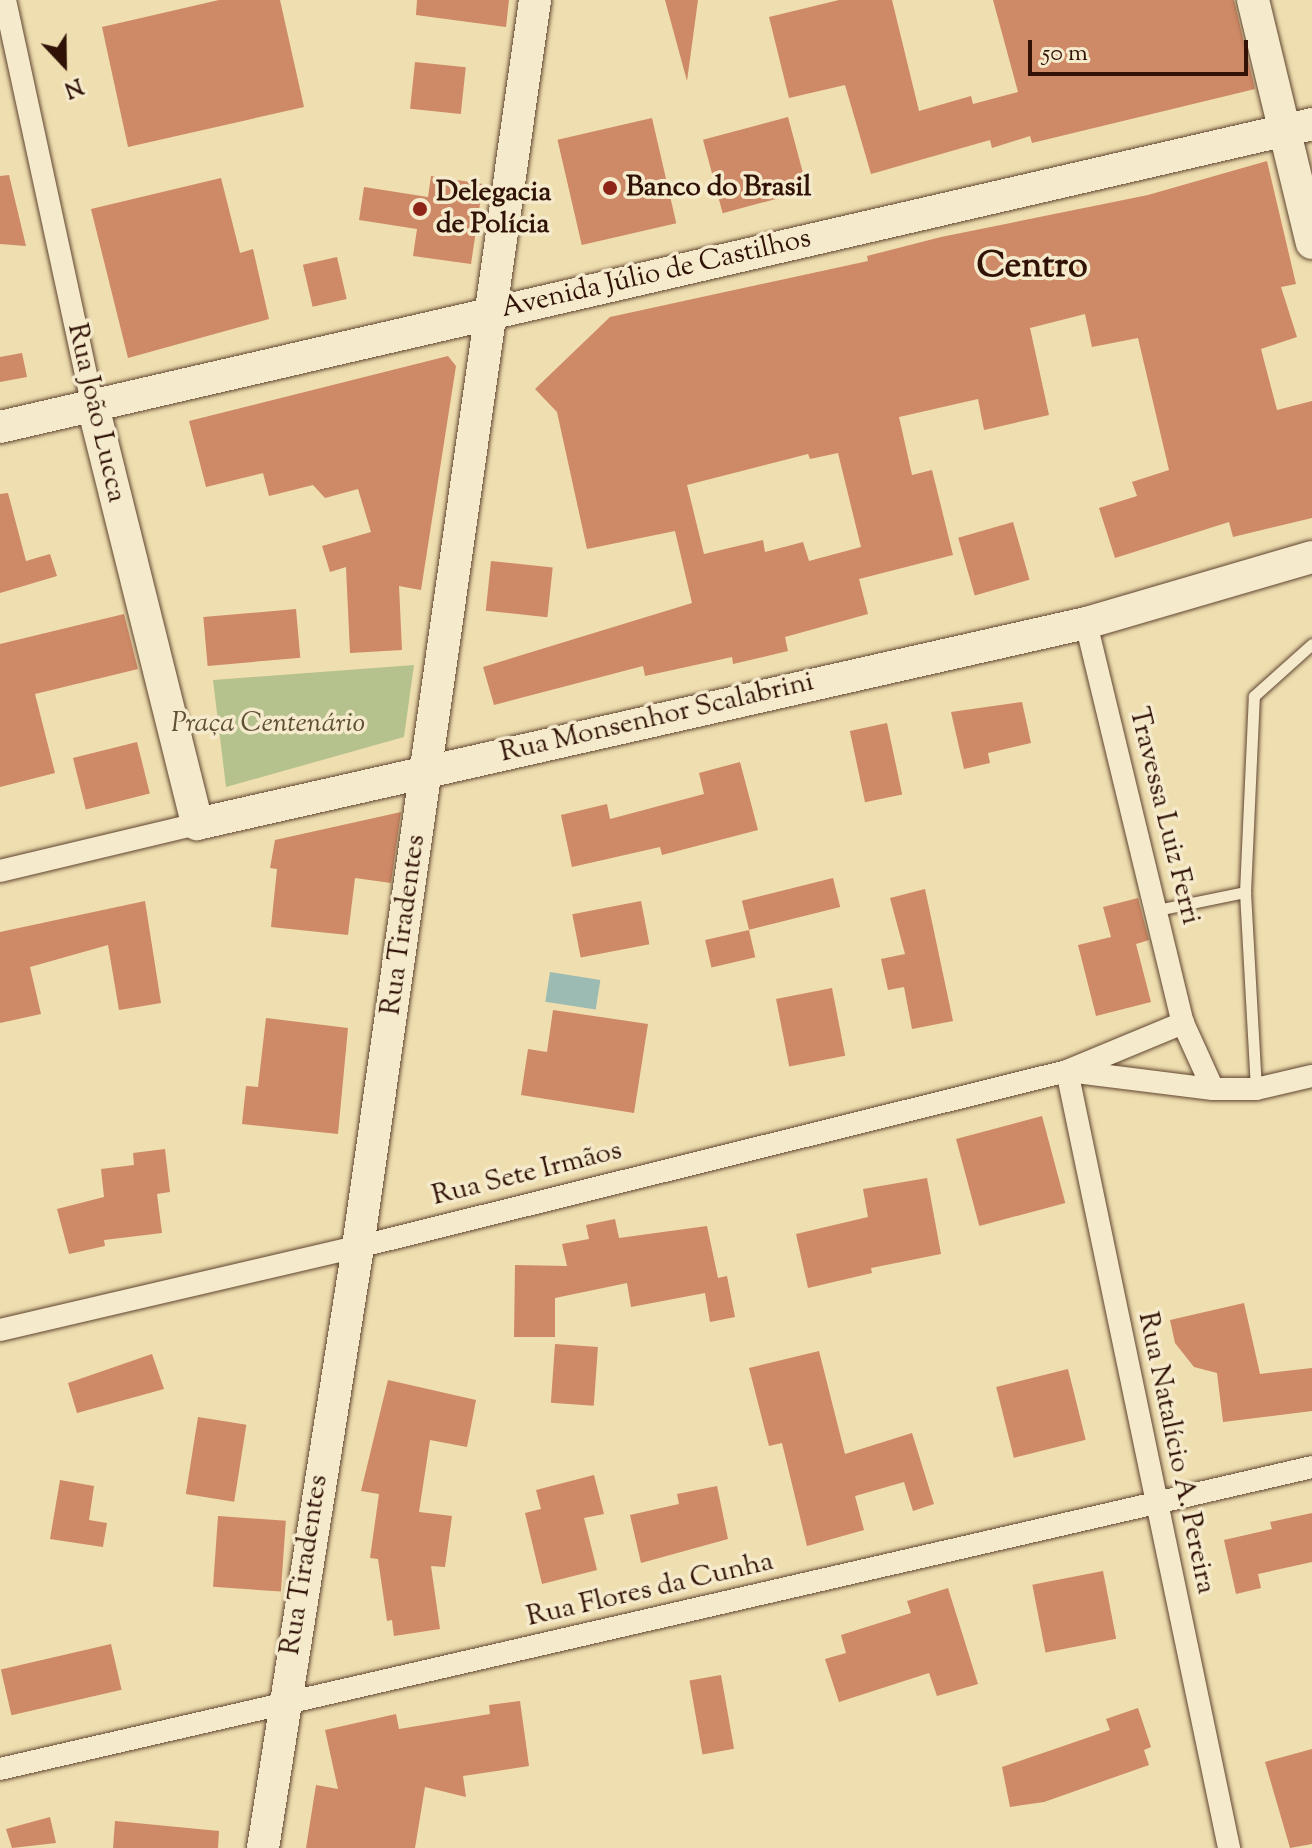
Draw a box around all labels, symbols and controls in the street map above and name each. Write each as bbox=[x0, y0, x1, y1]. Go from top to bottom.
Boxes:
north arrow bbox=[24, 24, 104, 104]
scale bar bbox=[1032, 24, 1252, 74]
text: 50 m bbox=[1042, 37, 1088, 71]
text: N bbox=[59, 68, 87, 104]
place label: Banco do Brasil bbox=[626, 171, 811, 205]
place label: Delegacia de Polícia bbox=[436, 176, 551, 242]
marker: Banco do Brasil bbox=[601, 179, 619, 197]
marker: Delegacia de Polícia bbox=[411, 200, 429, 218]
street label: Avenida Júlio de Castilhos bbox=[498, 222, 814, 326]
district label: Centro bbox=[976, 246, 1088, 290]
street label: Rua João Lucca bbox=[59, 320, 133, 506]
street label: Rua Monsenhor Scalabrini bbox=[497, 666, 817, 770]
street label: Travessa Luiz Ferri bbox=[1121, 704, 1207, 928]
park label: Praça Centenário bbox=[171, 707, 365, 741]
street label: Rua Tiradentes bbox=[375, 833, 433, 1017]
street label: Rua Sete Irmãos bbox=[429, 1134, 625, 1214]
street label: Rua Natalício A. Pereira bbox=[1130, 1309, 1222, 1597]
street label: Rua Tiradentes bbox=[274, 1473, 336, 1657]
street label: Rua Flores da Cunha bbox=[523, 1545, 777, 1635]

